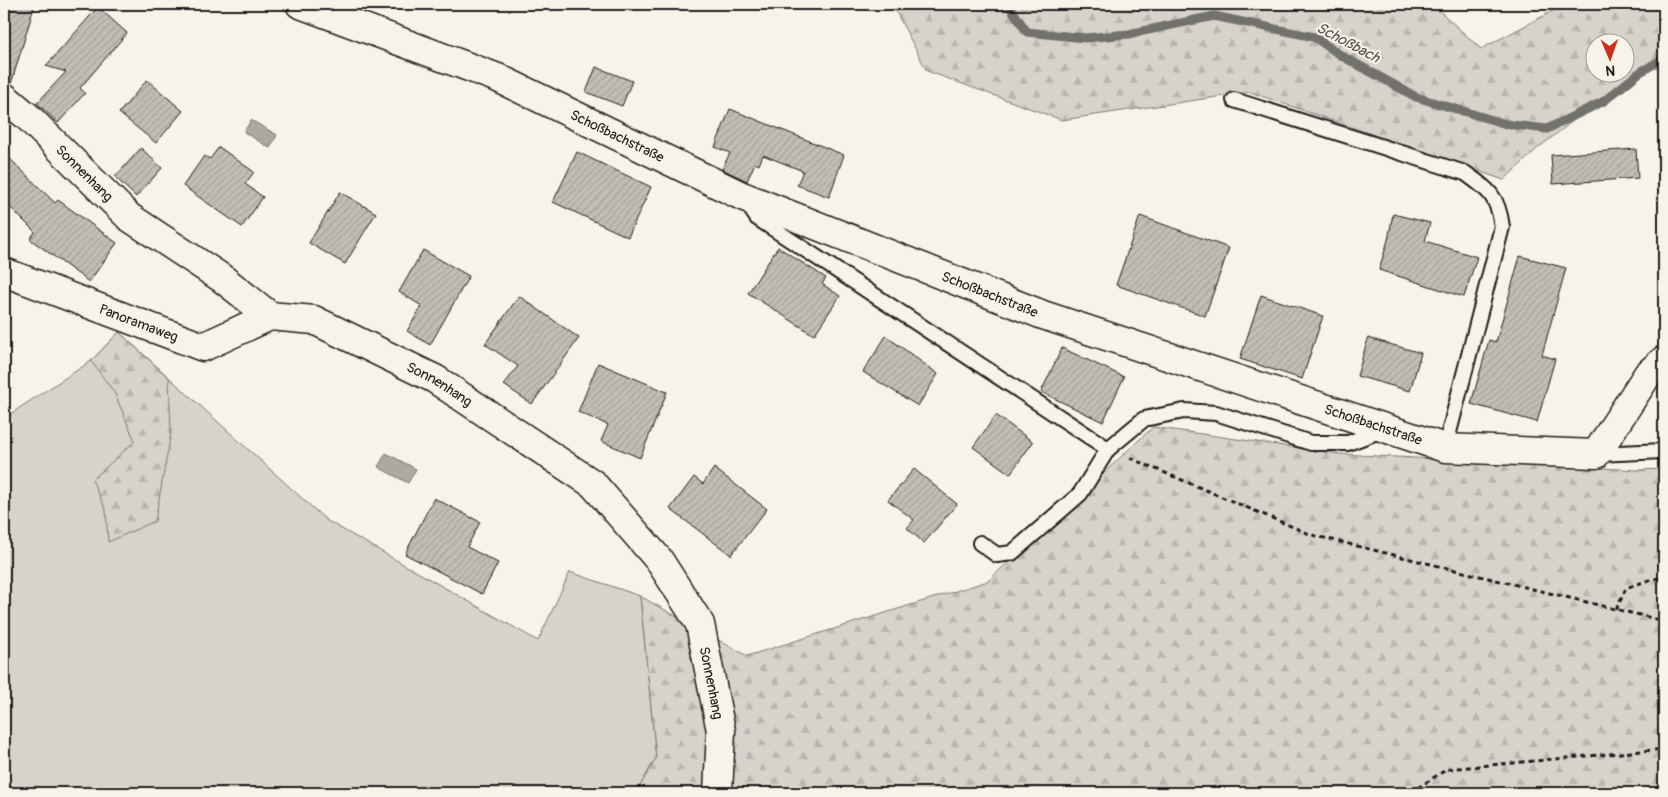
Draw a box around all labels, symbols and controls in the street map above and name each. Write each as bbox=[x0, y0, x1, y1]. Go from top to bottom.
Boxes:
water label: Schoßbach bbox=[1313, 18, 1384, 68]
north arrow bbox=[1586, 32, 1636, 82]
text: N bbox=[1605, 62, 1615, 79]
street label: Schoßbachstraße bbox=[568, 106, 667, 166]
street label: Sonnenhang bbox=[53, 141, 117, 205]
street label: Schoßbachstraße bbox=[939, 267, 1041, 321]
street label: Panoramaweg bbox=[97, 300, 181, 345]
street label: Sonnenhang bbox=[404, 358, 476, 410]
street label: Schoßbachstraße bbox=[1322, 400, 1425, 448]
street label: Sonnenhang bbox=[696, 645, 727, 721]

